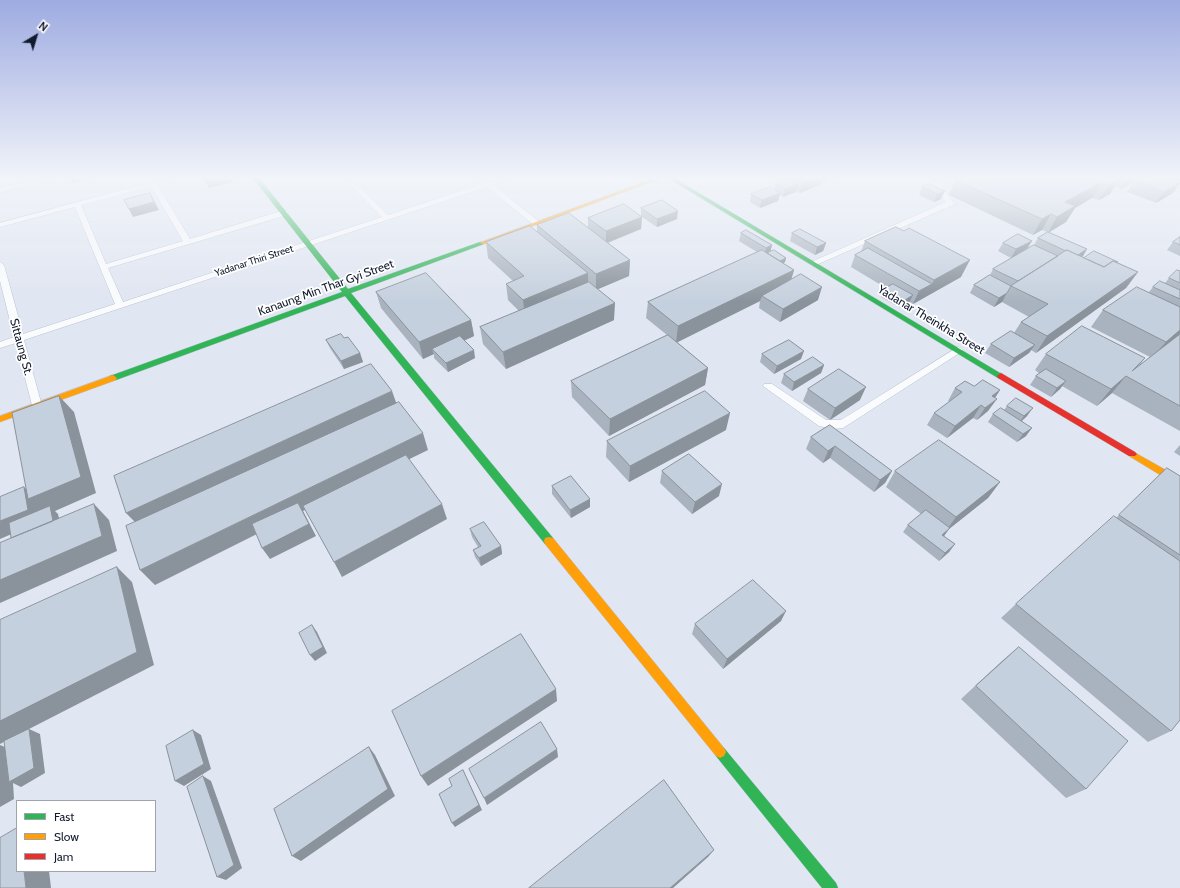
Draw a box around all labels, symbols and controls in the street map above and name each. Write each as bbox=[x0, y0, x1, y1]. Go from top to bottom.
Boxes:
north arrow bbox=[16, 16, 56, 56]
text: N bbox=[36, 19, 51, 34]
street label: Yadanar Thiri Street bbox=[213, 243, 295, 279]
street label: Kanaung Min Thar Gyi Street bbox=[256, 257, 396, 319]
street label: Yadanar Theinkha Street bbox=[875, 282, 987, 358]
street label: Sittaung St. bbox=[6, 317, 36, 377]
legend bbox=[16, 800, 156, 872]
text: Fast bbox=[54, 809, 74, 824]
text: Slow bbox=[54, 829, 79, 844]
text: Jam bbox=[54, 849, 73, 864]

